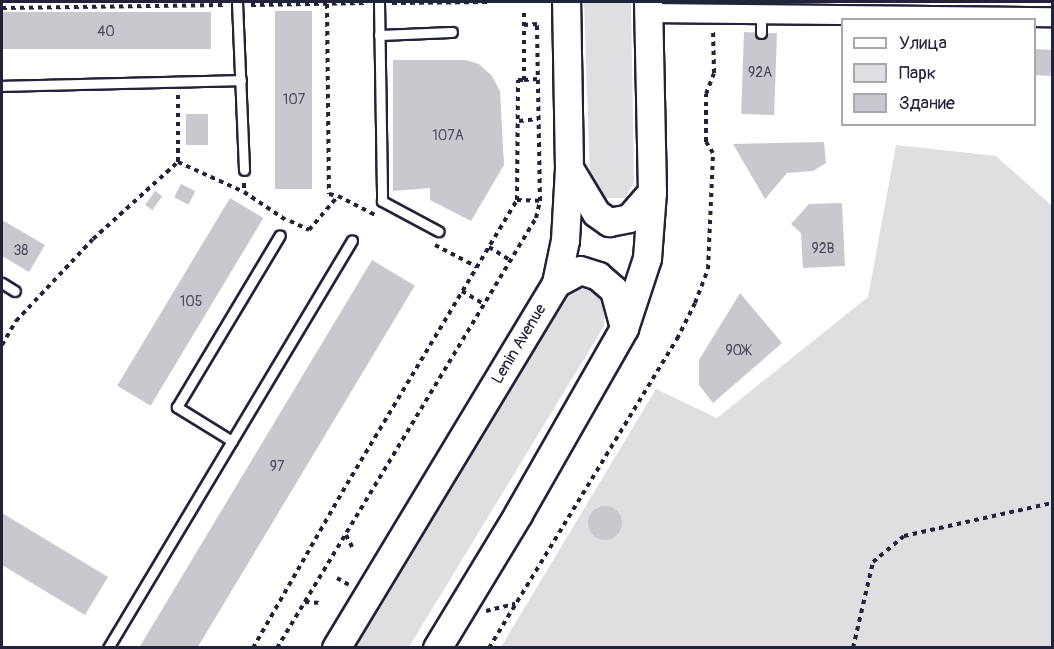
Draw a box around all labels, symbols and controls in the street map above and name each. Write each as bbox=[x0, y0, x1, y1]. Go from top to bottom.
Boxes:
legend bbox=[841, 18, 1036, 126]
house number: 40 bbox=[97, 24, 115, 40]
text: Улица bbox=[899, 32, 947, 55]
text: Парк bbox=[899, 62, 936, 85]
house number: 92А bbox=[748, 65, 772, 81]
house number: 107 bbox=[283, 92, 305, 108]
text: Здание bbox=[899, 92, 955, 115]
house number: 107А bbox=[432, 128, 464, 144]
house number: 92В bbox=[812, 241, 834, 257]
house number: 38 bbox=[14, 243, 28, 259]
house number: 105 bbox=[180, 294, 202, 310]
street label: Lenin Avenue bbox=[488, 300, 550, 388]
house number: 90Ж bbox=[725, 343, 751, 359]
house number: 97 bbox=[270, 459, 284, 475]

